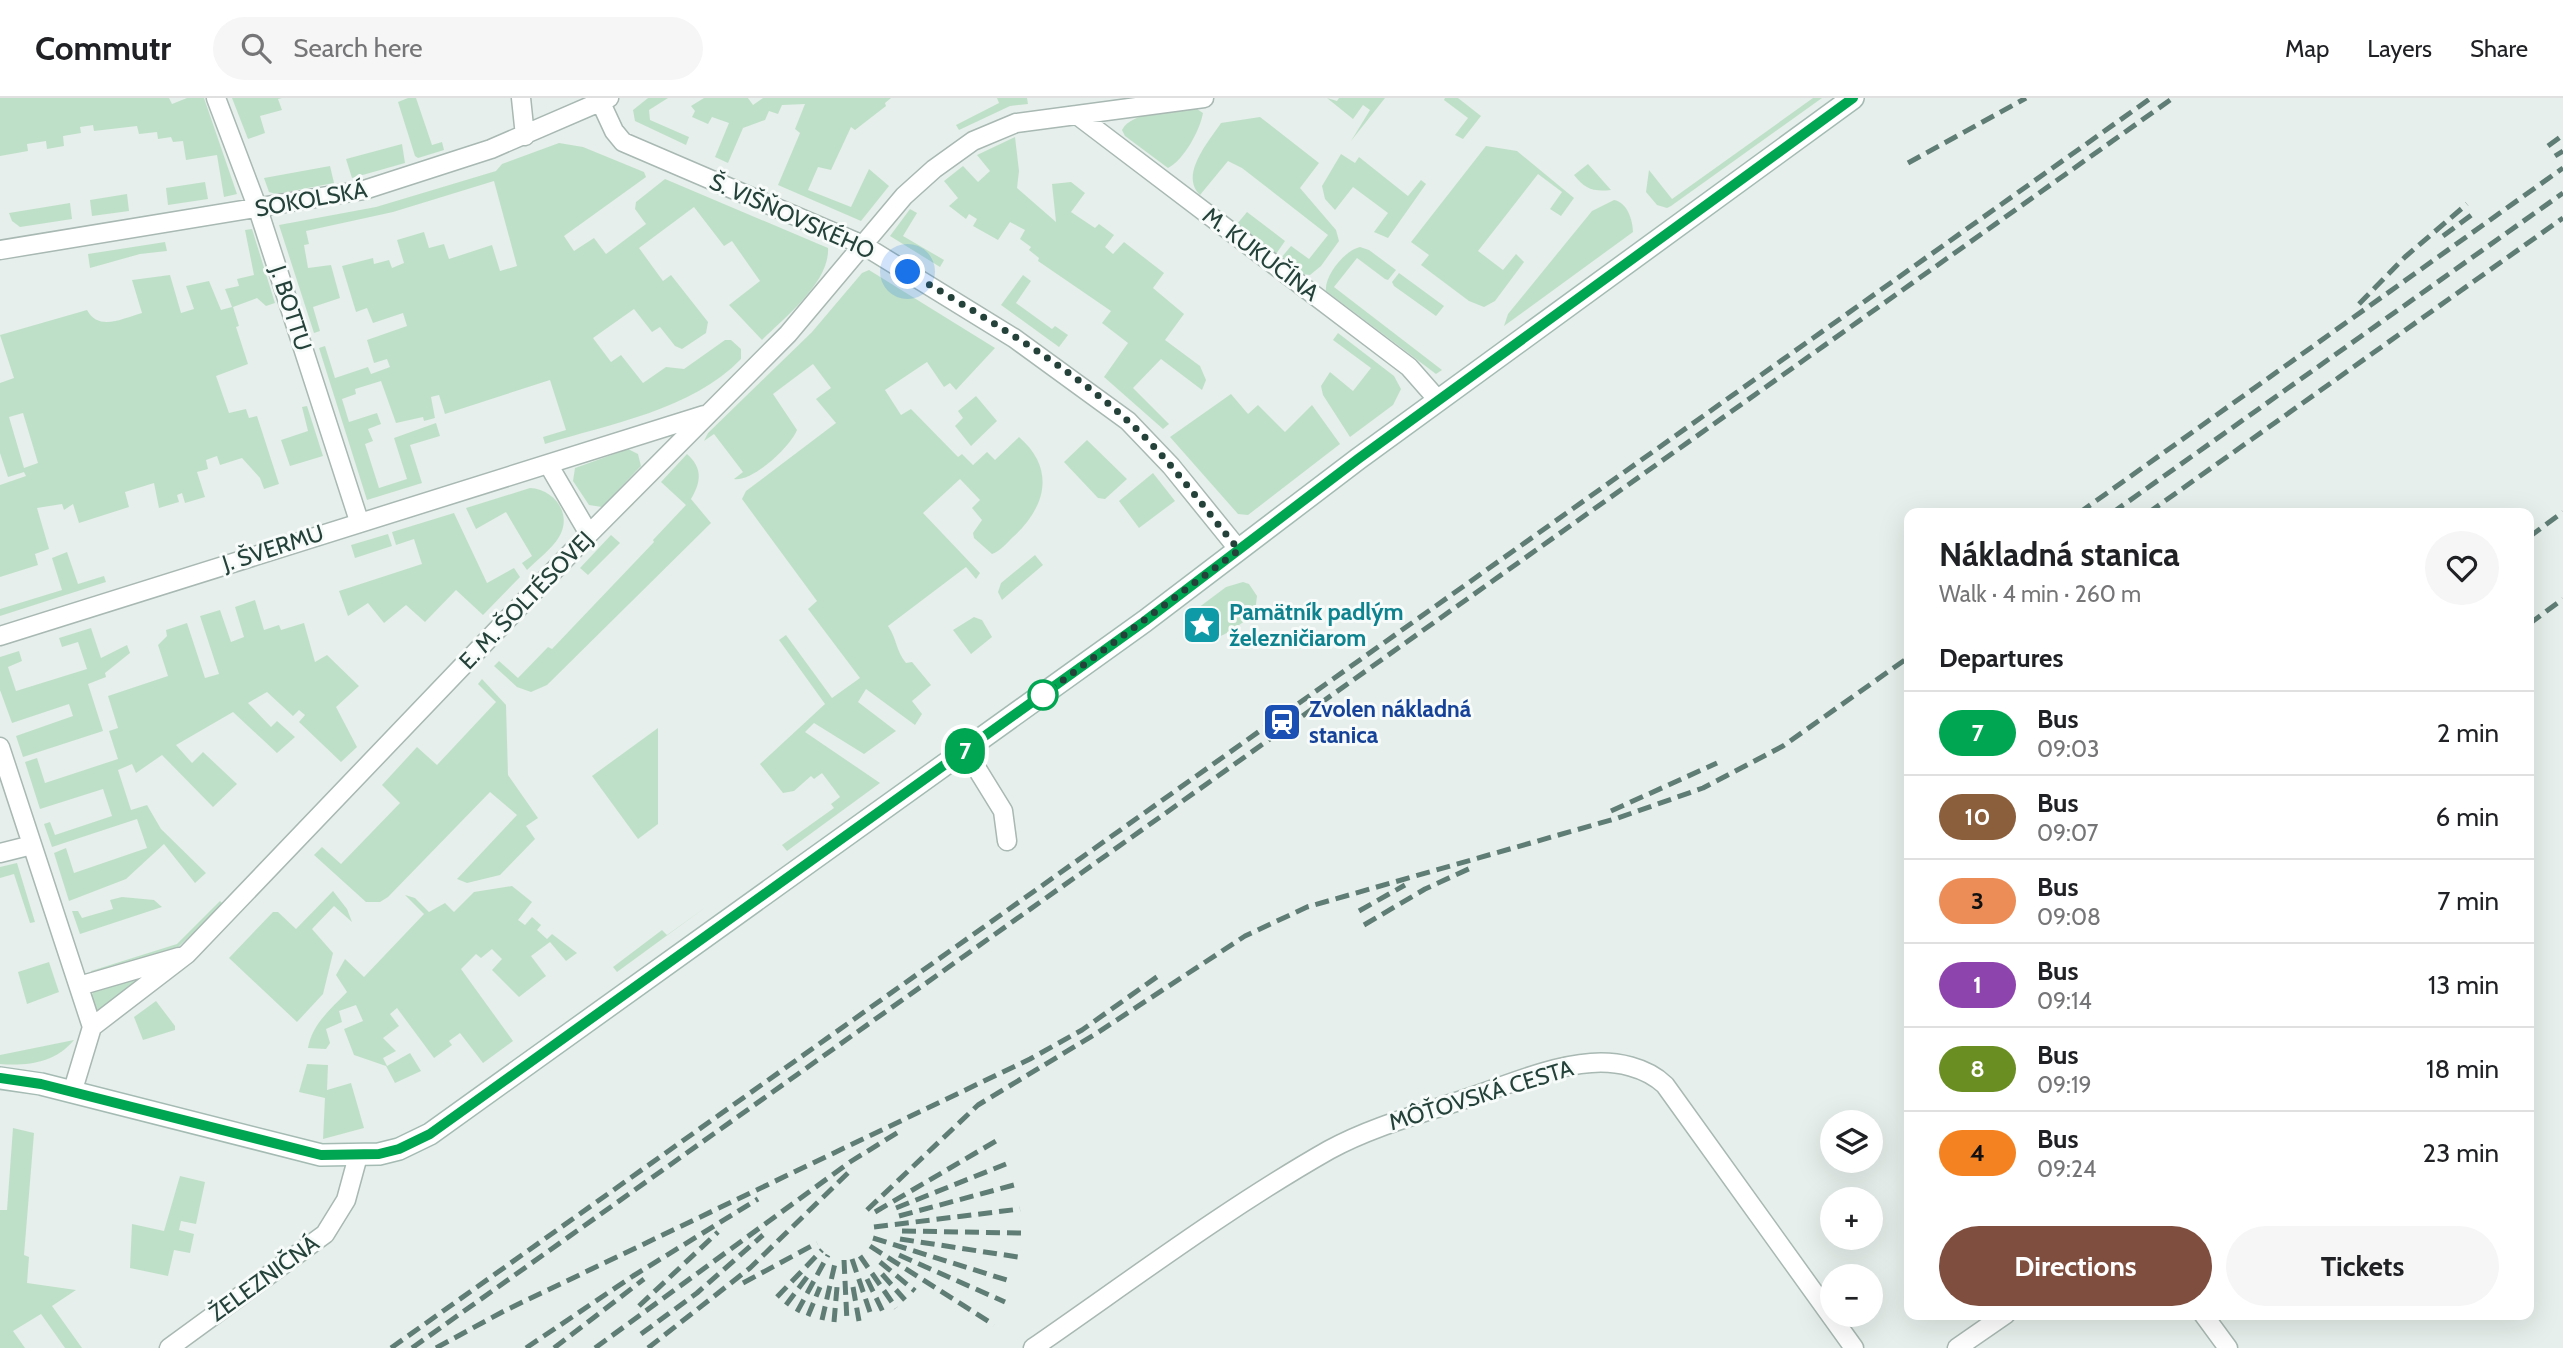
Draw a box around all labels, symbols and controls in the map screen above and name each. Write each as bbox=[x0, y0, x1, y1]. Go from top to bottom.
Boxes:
search box bbox=[213, 17, 703, 80]
text: Commutr bbox=[35, 28, 171, 68]
icon: search bbox=[237, 29, 275, 67]
text: Search here bbox=[293, 32, 422, 64]
text: Map bbox=[2285, 34, 2329, 63]
text: Layers bbox=[2367, 34, 2432, 63]
text: Share bbox=[2470, 34, 2528, 63]
street label: Š. VIŠŇOVSKÉHO bbox=[705, 166, 879, 265]
street label: SOKOLSKÁ bbox=[253, 174, 369, 223]
street label: M. KUKUČÍNA bbox=[1197, 200, 1325, 307]
your location bbox=[890, 254, 925, 289]
street label: J. BOTTU bbox=[264, 261, 318, 354]
street label: J. ŠVERMU bbox=[217, 518, 327, 578]
street label: E. M. ŠOLTÉSOVEJ bbox=[452, 524, 599, 675]
button: heart bbox=[2425, 531, 2499, 605]
text: Nákladná stanica bbox=[1939, 534, 2180, 574]
text: Walk · 4 min · 260 m bbox=[1939, 580, 2141, 608]
place label: Pamätník padlým železničiarom bbox=[1229, 598, 1404, 652]
place icon: Pamätník padlým železničiarom bbox=[1181, 604, 1223, 646]
text: Departures bbox=[1939, 642, 2063, 674]
unlabelled marker bbox=[1028, 680, 1058, 710]
place label: Zvolen nákladná stanica bbox=[1309, 695, 1472, 749]
station icon: Zvolen nákladná stanica bbox=[1261, 701, 1303, 743]
text: Bus bbox=[2037, 703, 2078, 735]
text: 2 min bbox=[2437, 717, 2499, 749]
text: 7 bbox=[1971, 718, 1984, 747]
line badge: 7 bbox=[942, 728, 988, 774]
text: 09:03 bbox=[2037, 735, 2099, 763]
text: 7 bbox=[959, 736, 971, 765]
text: Bus bbox=[2037, 787, 2078, 819]
text: 6 min bbox=[2436, 801, 2499, 833]
text: 10 bbox=[1965, 802, 1990, 831]
text: 09:07 bbox=[2037, 819, 2098, 847]
text: Bus bbox=[2037, 871, 2078, 903]
text: 7 min bbox=[2437, 885, 2499, 917]
text: 3 bbox=[1971, 886, 1984, 915]
text: 09:08 bbox=[2037, 903, 2101, 931]
text: Bus bbox=[2037, 955, 2078, 987]
text: 13 min bbox=[2428, 969, 2499, 1001]
text: 1 bbox=[1973, 970, 1982, 999]
text: 09:14 bbox=[2037, 987, 2092, 1015]
text: Bus bbox=[2037, 1039, 2078, 1071]
street label: MÔŤOVSKÁ CESTA bbox=[1385, 1053, 1577, 1136]
text: 18 min bbox=[2426, 1053, 2499, 1085]
text: 8 bbox=[1970, 1054, 1985, 1083]
text: 09:19 bbox=[2037, 1071, 2091, 1099]
map controls bbox=[1820, 1110, 1883, 1327]
button: layers bbox=[1820, 1110, 1883, 1173]
text: Bus bbox=[2037, 1123, 2078, 1155]
text: 23 min bbox=[2423, 1137, 2499, 1169]
text: 4 bbox=[1970, 1138, 1985, 1167]
text: 09:24 bbox=[2037, 1155, 2096, 1183]
button: + bbox=[1820, 1187, 1883, 1250]
button: Directions bbox=[1939, 1226, 2212, 1306]
button: Tickets bbox=[2226, 1226, 2499, 1306]
street label: ŽELEZNIČNÁ bbox=[203, 1228, 324, 1327]
button: − bbox=[1820, 1264, 1883, 1327]

